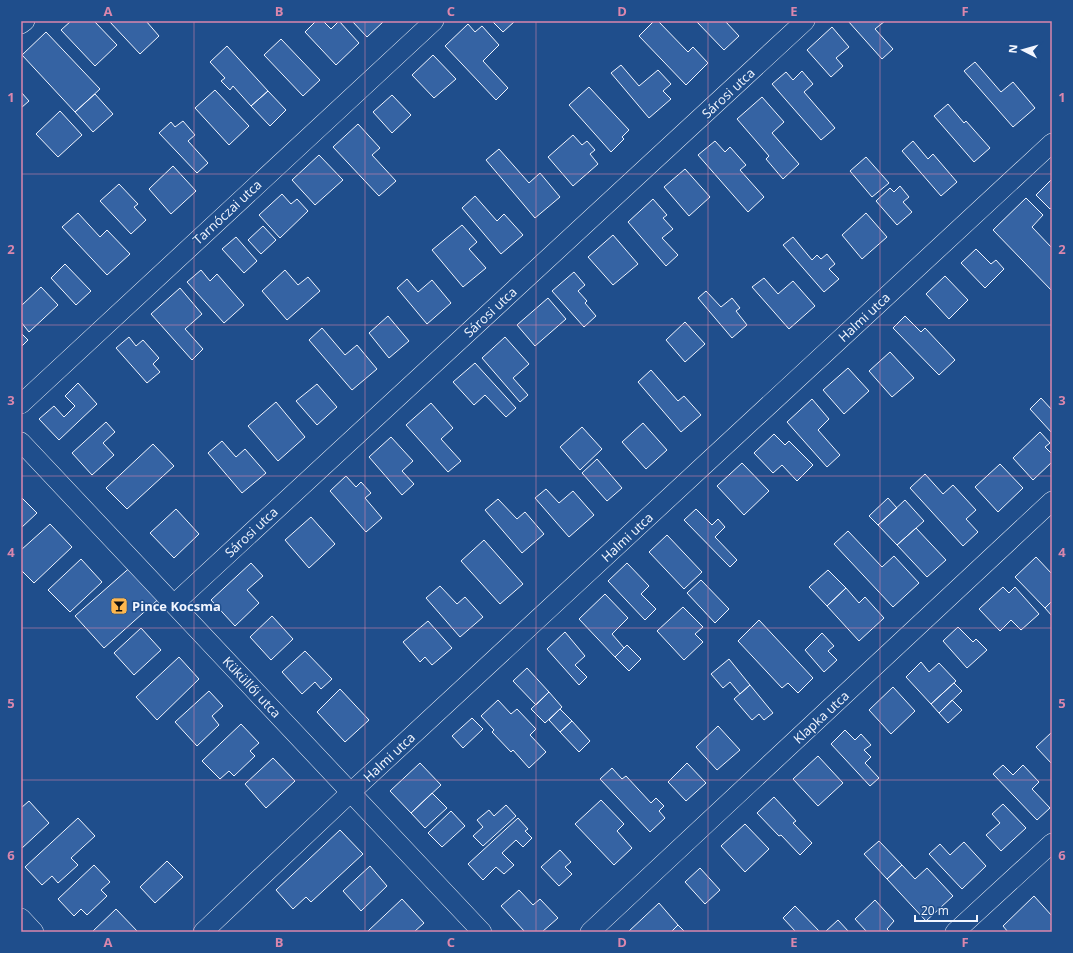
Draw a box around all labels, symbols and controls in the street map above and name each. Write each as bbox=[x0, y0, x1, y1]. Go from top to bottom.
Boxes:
text: A bbox=[104, 2, 113, 20]
text: B bbox=[275, 2, 284, 20]
text: C bbox=[447, 2, 455, 20]
text: D bbox=[617, 2, 627, 20]
text: E bbox=[790, 2, 798, 20]
text: F bbox=[961, 2, 969, 20]
north arrow bbox=[1003, 30, 1043, 70]
text: N bbox=[1005, 44, 1020, 54]
street label: Sárosi utca bbox=[698, 64, 758, 122]
text: 1 bbox=[7, 88, 15, 106]
text: 1 bbox=[1058, 88, 1066, 106]
street label: Tarnóczai utca bbox=[189, 175, 265, 249]
text: 2 bbox=[7, 240, 15, 258]
text: 2 bbox=[1058, 240, 1066, 258]
street label: Sárosi utca bbox=[460, 283, 520, 341]
street label: Halmi utca bbox=[834, 288, 894, 346]
text: 3 bbox=[7, 391, 15, 409]
text: 3 bbox=[1058, 391, 1066, 409]
street label: Sárosi utca bbox=[221, 503, 281, 561]
street label: Halmi utca bbox=[597, 508, 657, 566]
text: 4 bbox=[7, 543, 15, 561]
text: 4 bbox=[1058, 543, 1066, 561]
bar icon: Pince Kocsma bbox=[109, 596, 129, 616]
place label: Pince Kocsma bbox=[132, 597, 221, 615]
street label: Küküllői utca bbox=[219, 652, 285, 722]
street label: Klapka utca bbox=[789, 687, 853, 747]
text: 5 bbox=[7, 694, 15, 712]
text: 5 bbox=[1058, 694, 1066, 712]
street label: Halmi utca bbox=[359, 728, 419, 786]
text: 6 bbox=[7, 846, 15, 864]
text: 6 bbox=[1058, 846, 1066, 864]
scale bar bbox=[915, 897, 977, 923]
text: 20 m bbox=[921, 902, 949, 919]
text: A bbox=[104, 933, 113, 951]
text: B bbox=[275, 933, 284, 951]
text: C bbox=[447, 933, 455, 951]
text: D bbox=[617, 933, 627, 951]
text: E bbox=[790, 933, 798, 951]
text: F bbox=[961, 933, 969, 951]

